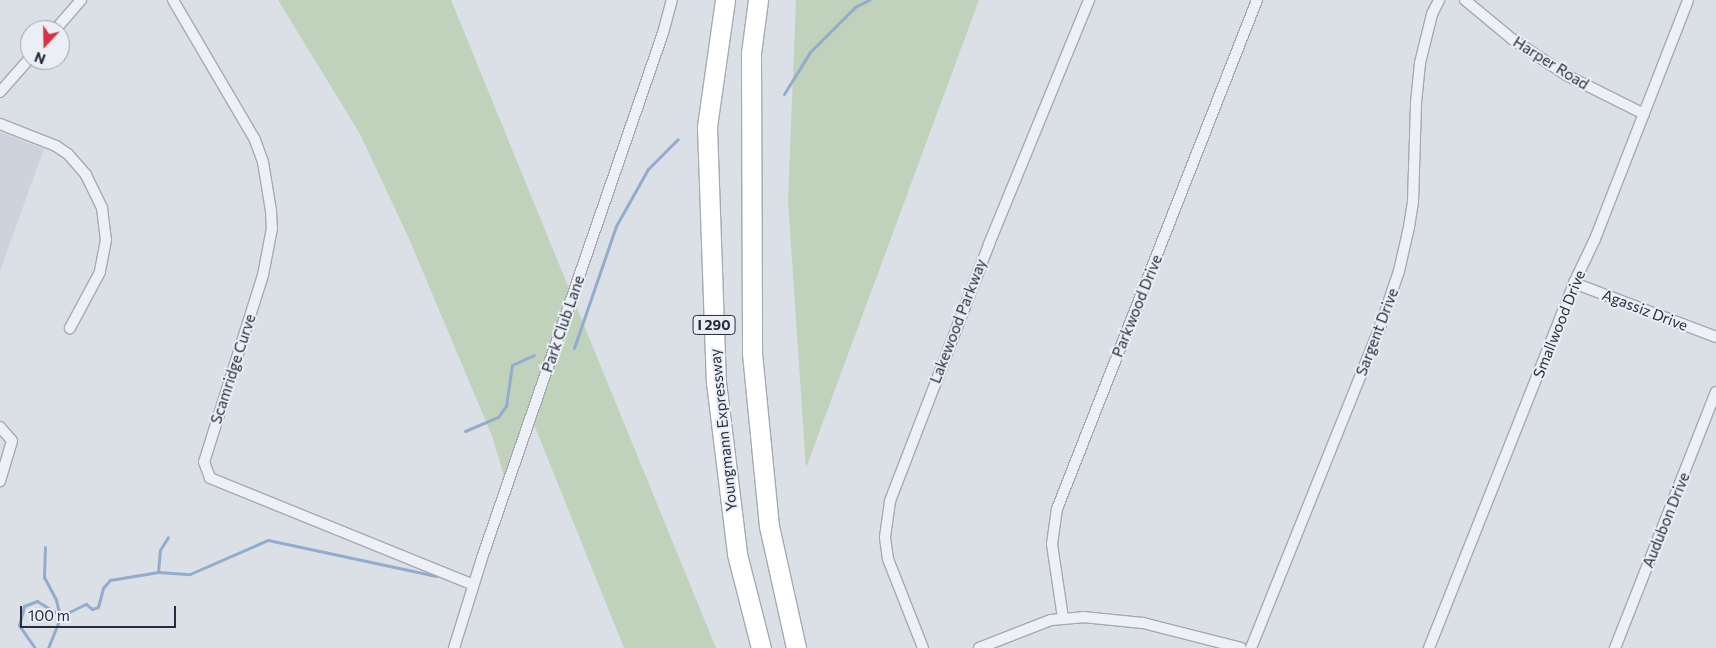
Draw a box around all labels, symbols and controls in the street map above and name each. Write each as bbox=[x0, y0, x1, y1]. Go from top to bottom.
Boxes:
north arrow bbox=[20, 20, 70, 70]
street label: Harper Road bbox=[1510, 33, 1592, 93]
text: N bbox=[32, 49, 48, 68]
street label: Parkwood Drive bbox=[1108, 252, 1166, 360]
street label: Lakewood Parkway bbox=[926, 256, 990, 386]
street label: Smallwood Drive bbox=[1529, 267, 1589, 381]
street label: Park Club Lane bbox=[538, 273, 588, 375]
street label: Agassiz Drive bbox=[1600, 285, 1690, 335]
street label: Sargent Drive bbox=[1352, 286, 1402, 378]
street label: Scamridge Curve bbox=[207, 312, 259, 426]
road number: I 290 bbox=[692, 314, 736, 336]
street label: Youngmann Expressway bbox=[705, 348, 741, 512]
street label: Audubon Drive bbox=[1639, 470, 1693, 570]
scale bar bbox=[22, 596, 179, 628]
text: 100 m bbox=[28, 606, 70, 624]

